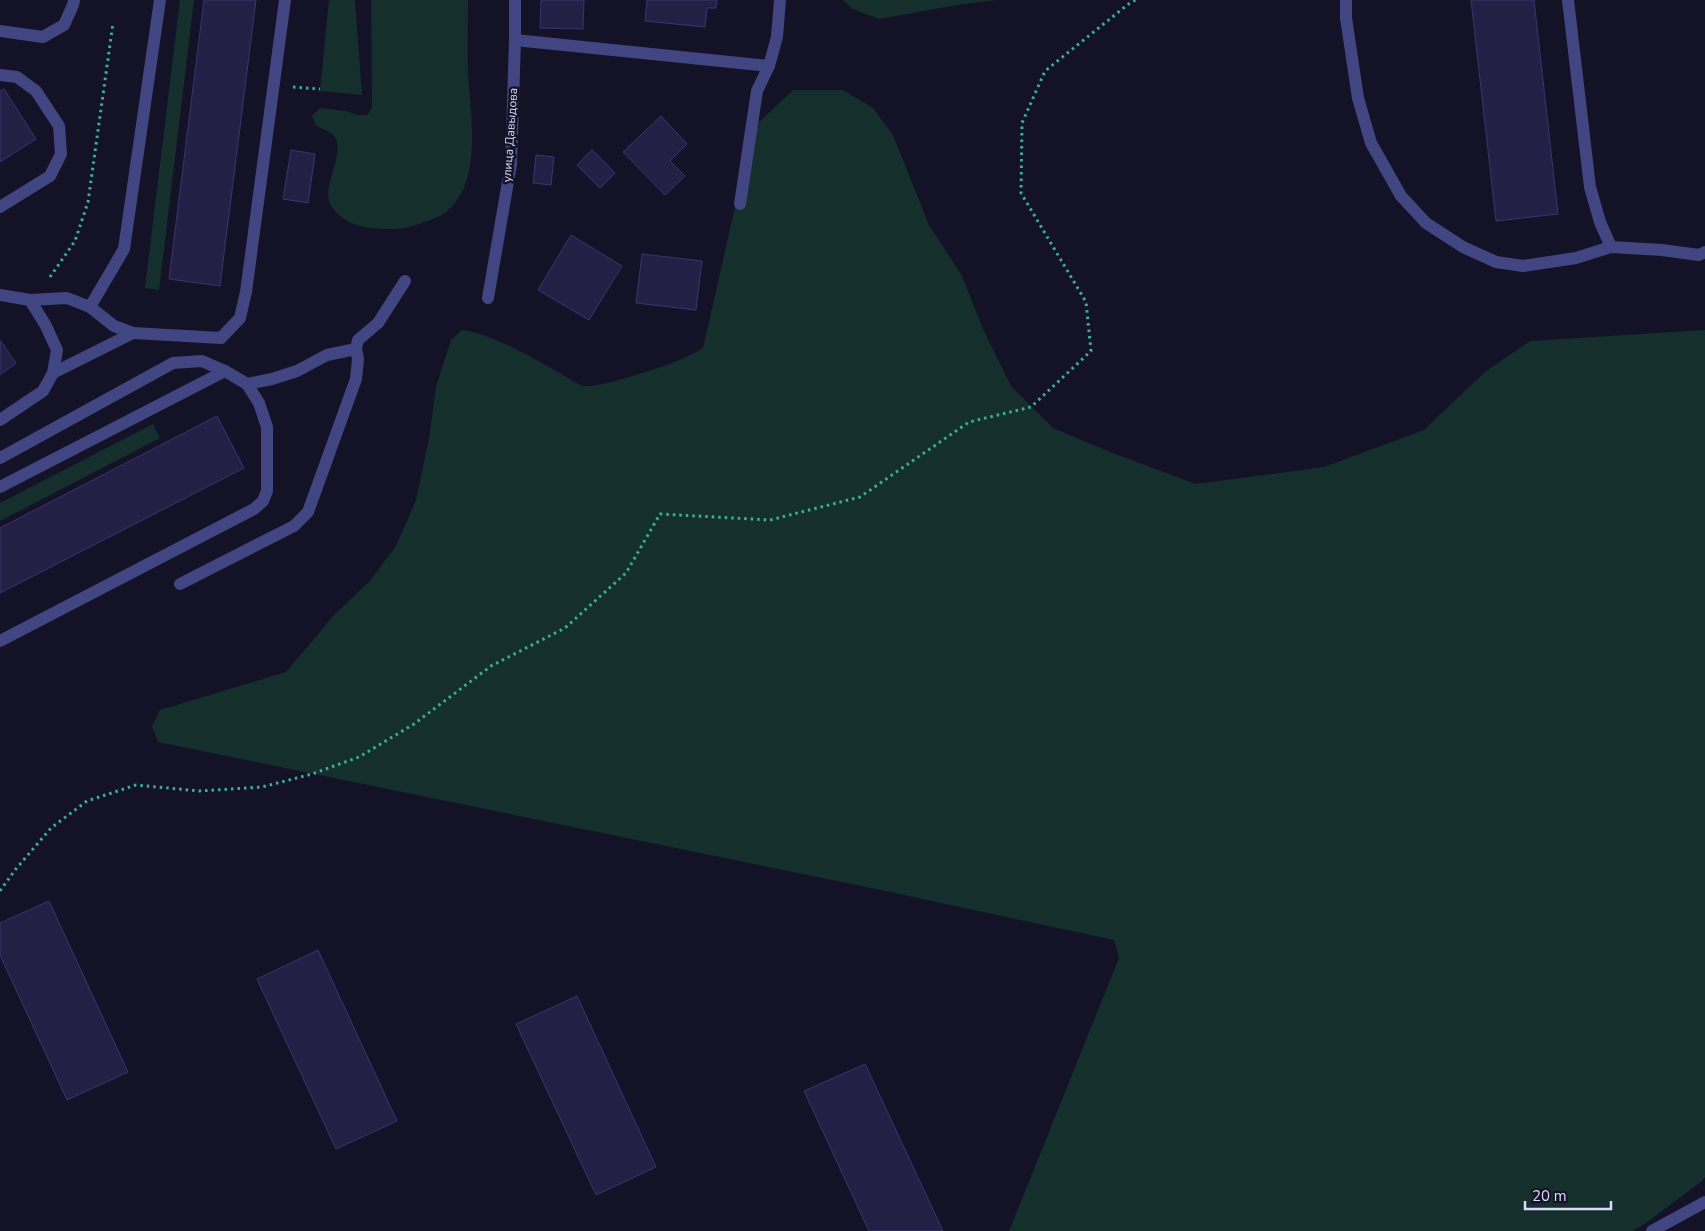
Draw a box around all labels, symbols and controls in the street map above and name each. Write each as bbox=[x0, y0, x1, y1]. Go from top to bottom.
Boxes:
street label: улица Давыдова bbox=[499, 87, 521, 183]
scale bar bbox=[1525, 1178, 1611, 1210]
text: 20 m bbox=[1532, 1186, 1567, 1206]

